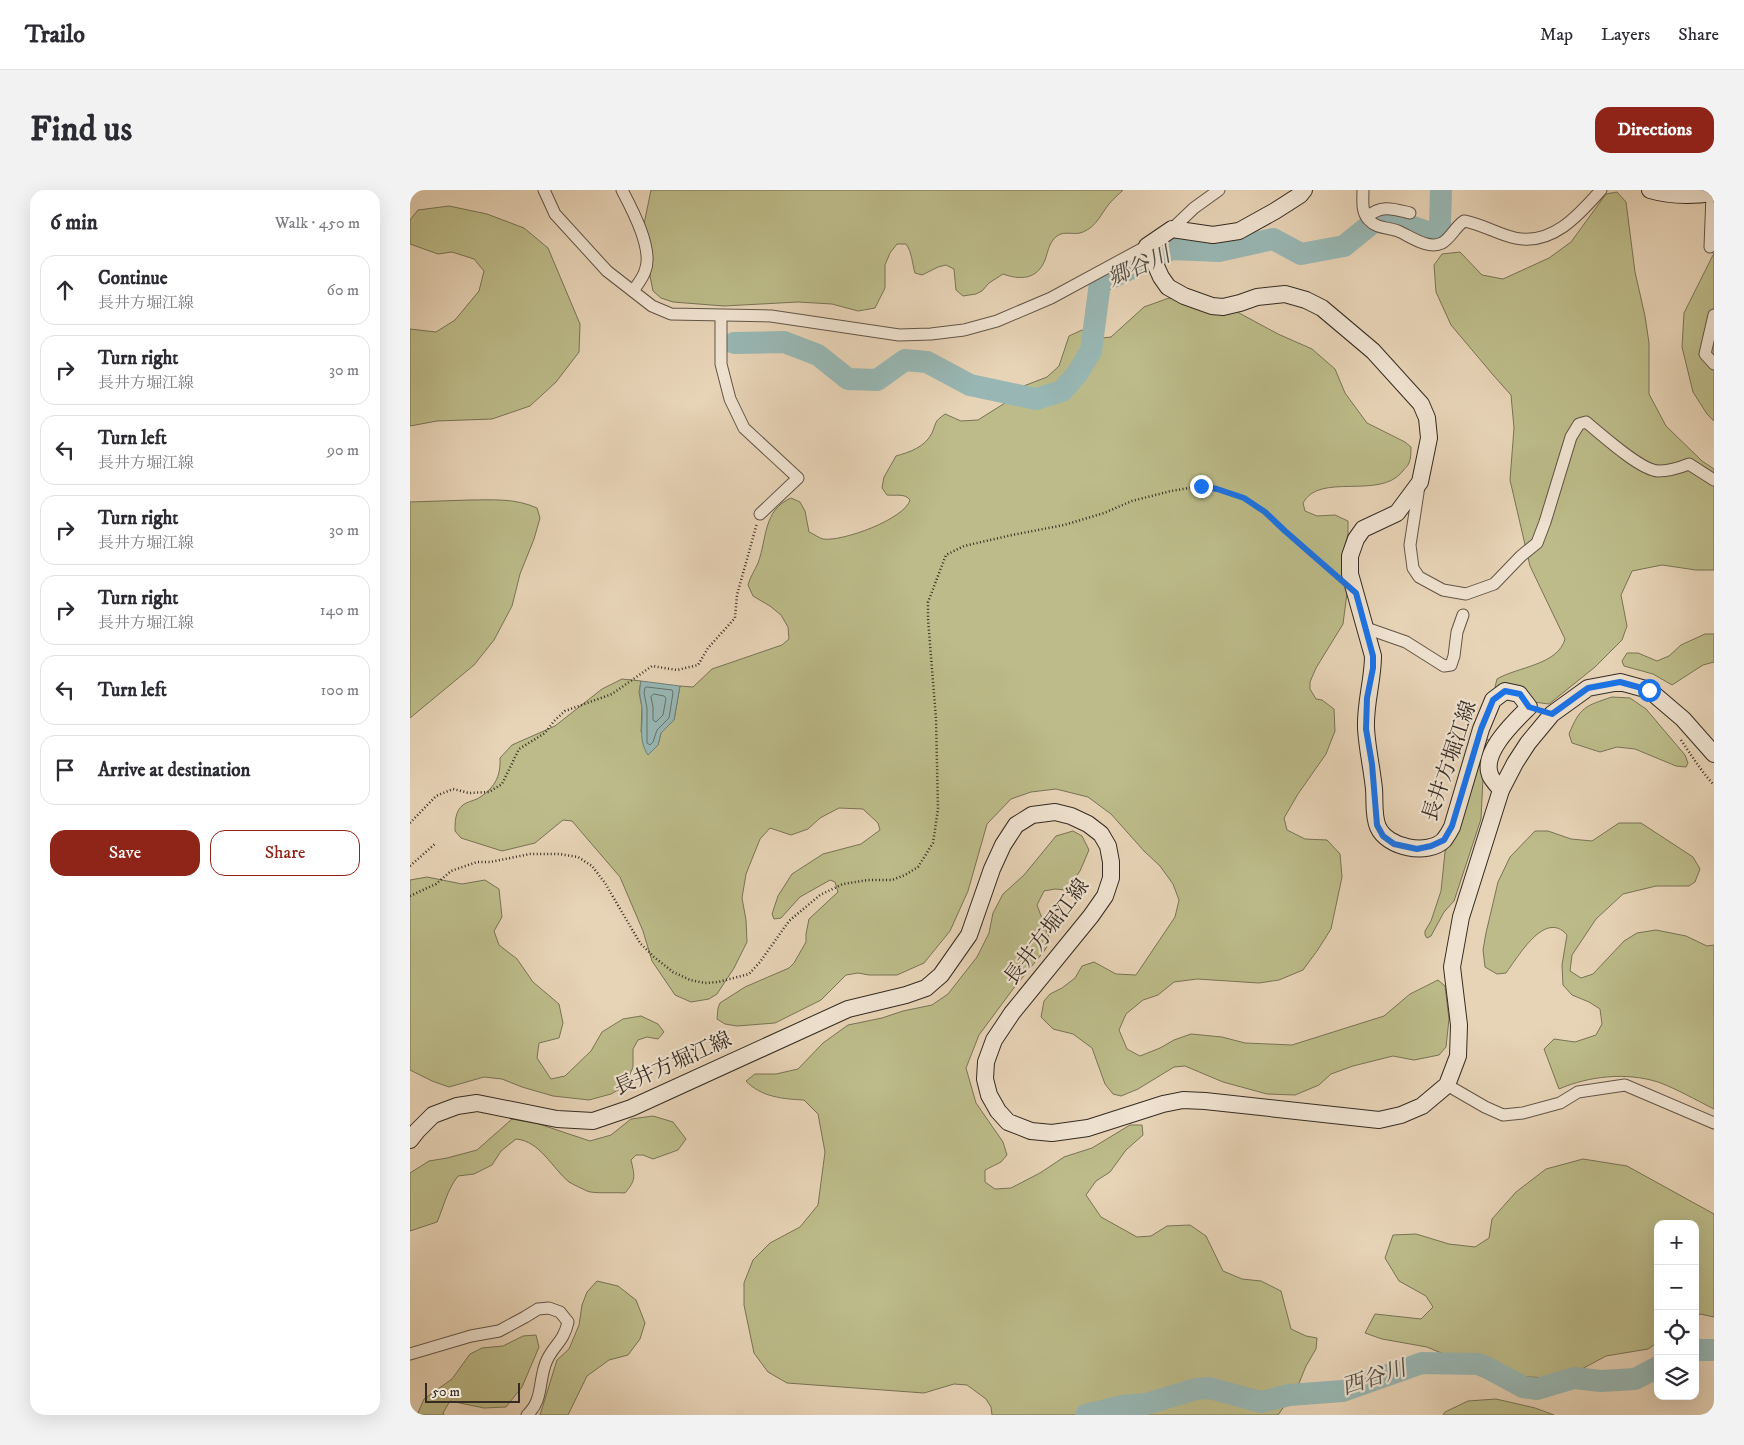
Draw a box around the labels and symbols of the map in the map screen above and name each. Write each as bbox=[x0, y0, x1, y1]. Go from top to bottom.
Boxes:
water label: 郷谷川 bbox=[1103, 240, 1176, 293]
route end bbox=[1190, 475, 1213, 498]
route start bbox=[1638, 679, 1661, 702]
street label: 長井方堀江線 bbox=[1417, 697, 1483, 825]
street label: 長井方堀江線 bbox=[999, 874, 1095, 990]
street label: 長井方堀江線 bbox=[610, 1026, 736, 1102]
water label: 西谷川 bbox=[1338, 1354, 1411, 1401]
scale bar bbox=[425, 1380, 520, 1403]

